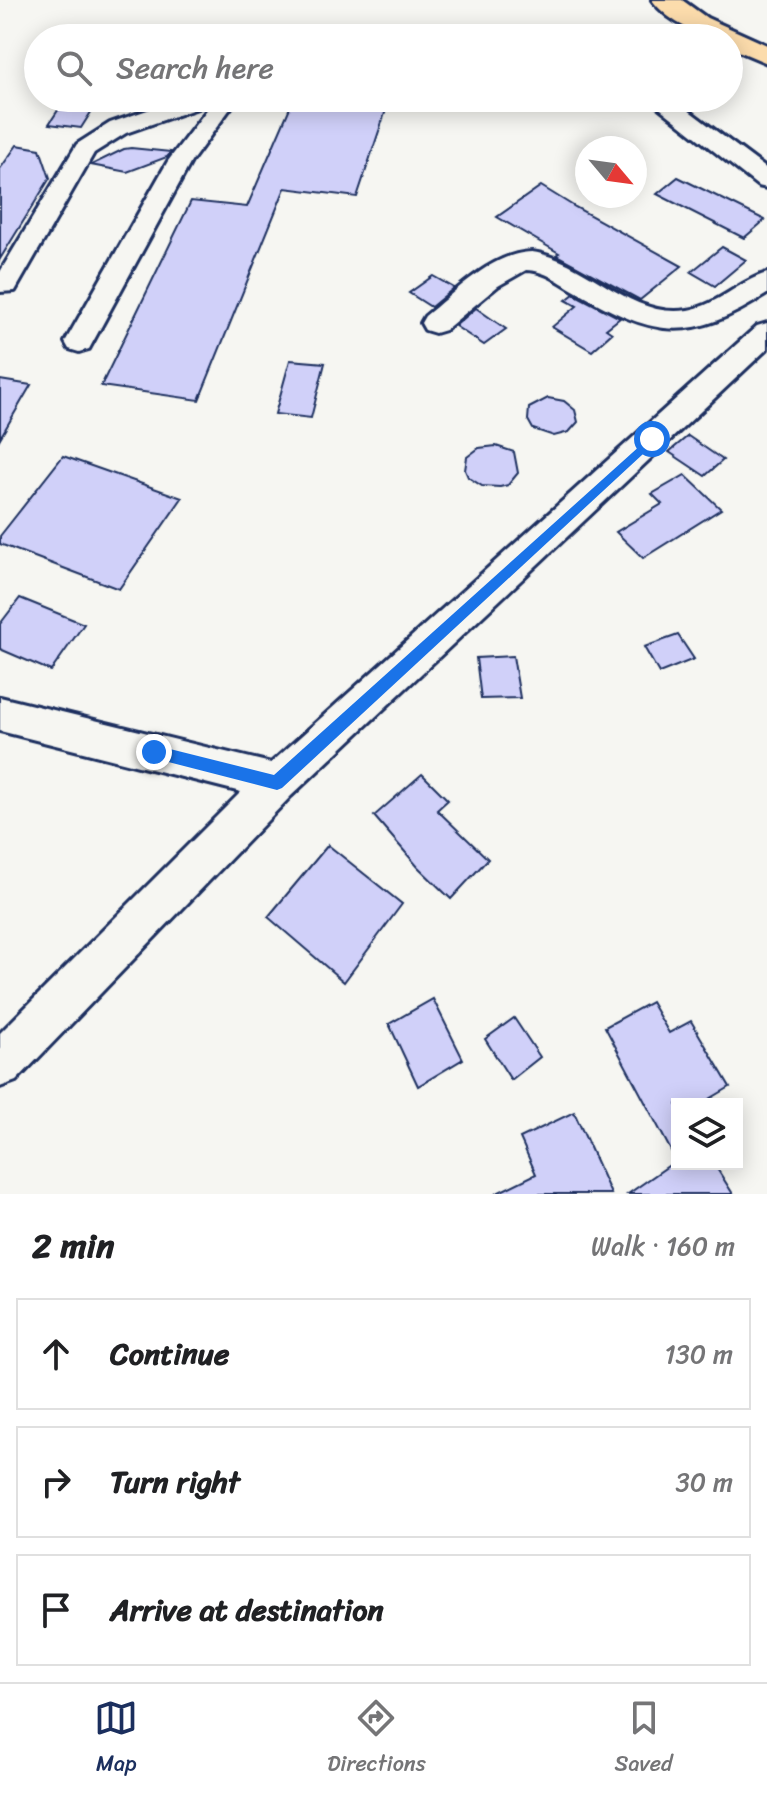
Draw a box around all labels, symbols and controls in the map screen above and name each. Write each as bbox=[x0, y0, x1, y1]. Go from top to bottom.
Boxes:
search box bbox=[24, 24, 743, 112]
text: Search here bbox=[116, 41, 274, 95]
icon: search bbox=[52, 46, 96, 90]
north arrow bbox=[575, 136, 647, 208]
route start bbox=[634, 421, 670, 457]
route end bbox=[136, 734, 172, 770]
map controls bbox=[671, 1098, 743, 1170]
button: layers bbox=[671, 1098, 743, 1170]
text: 2 min bbox=[32, 1216, 114, 1276]
text: Walk · 160 m bbox=[591, 1223, 735, 1269]
text: Continue bbox=[110, 1327, 229, 1381]
text: 130 m bbox=[664, 1331, 733, 1377]
icon: ahead bbox=[34, 1332, 78, 1376]
text: Turn right bbox=[110, 1455, 240, 1509]
text: 30 m bbox=[676, 1459, 733, 1505]
icon: right bbox=[34, 1460, 78, 1504]
text: Arrive at destination bbox=[110, 1583, 384, 1637]
icon: arrive bbox=[34, 1588, 78, 1632]
tab: Map bbox=[94, 1696, 138, 1783]
tab: Directions bbox=[327, 1696, 426, 1783]
tab: Saved bbox=[615, 1696, 673, 1783]

